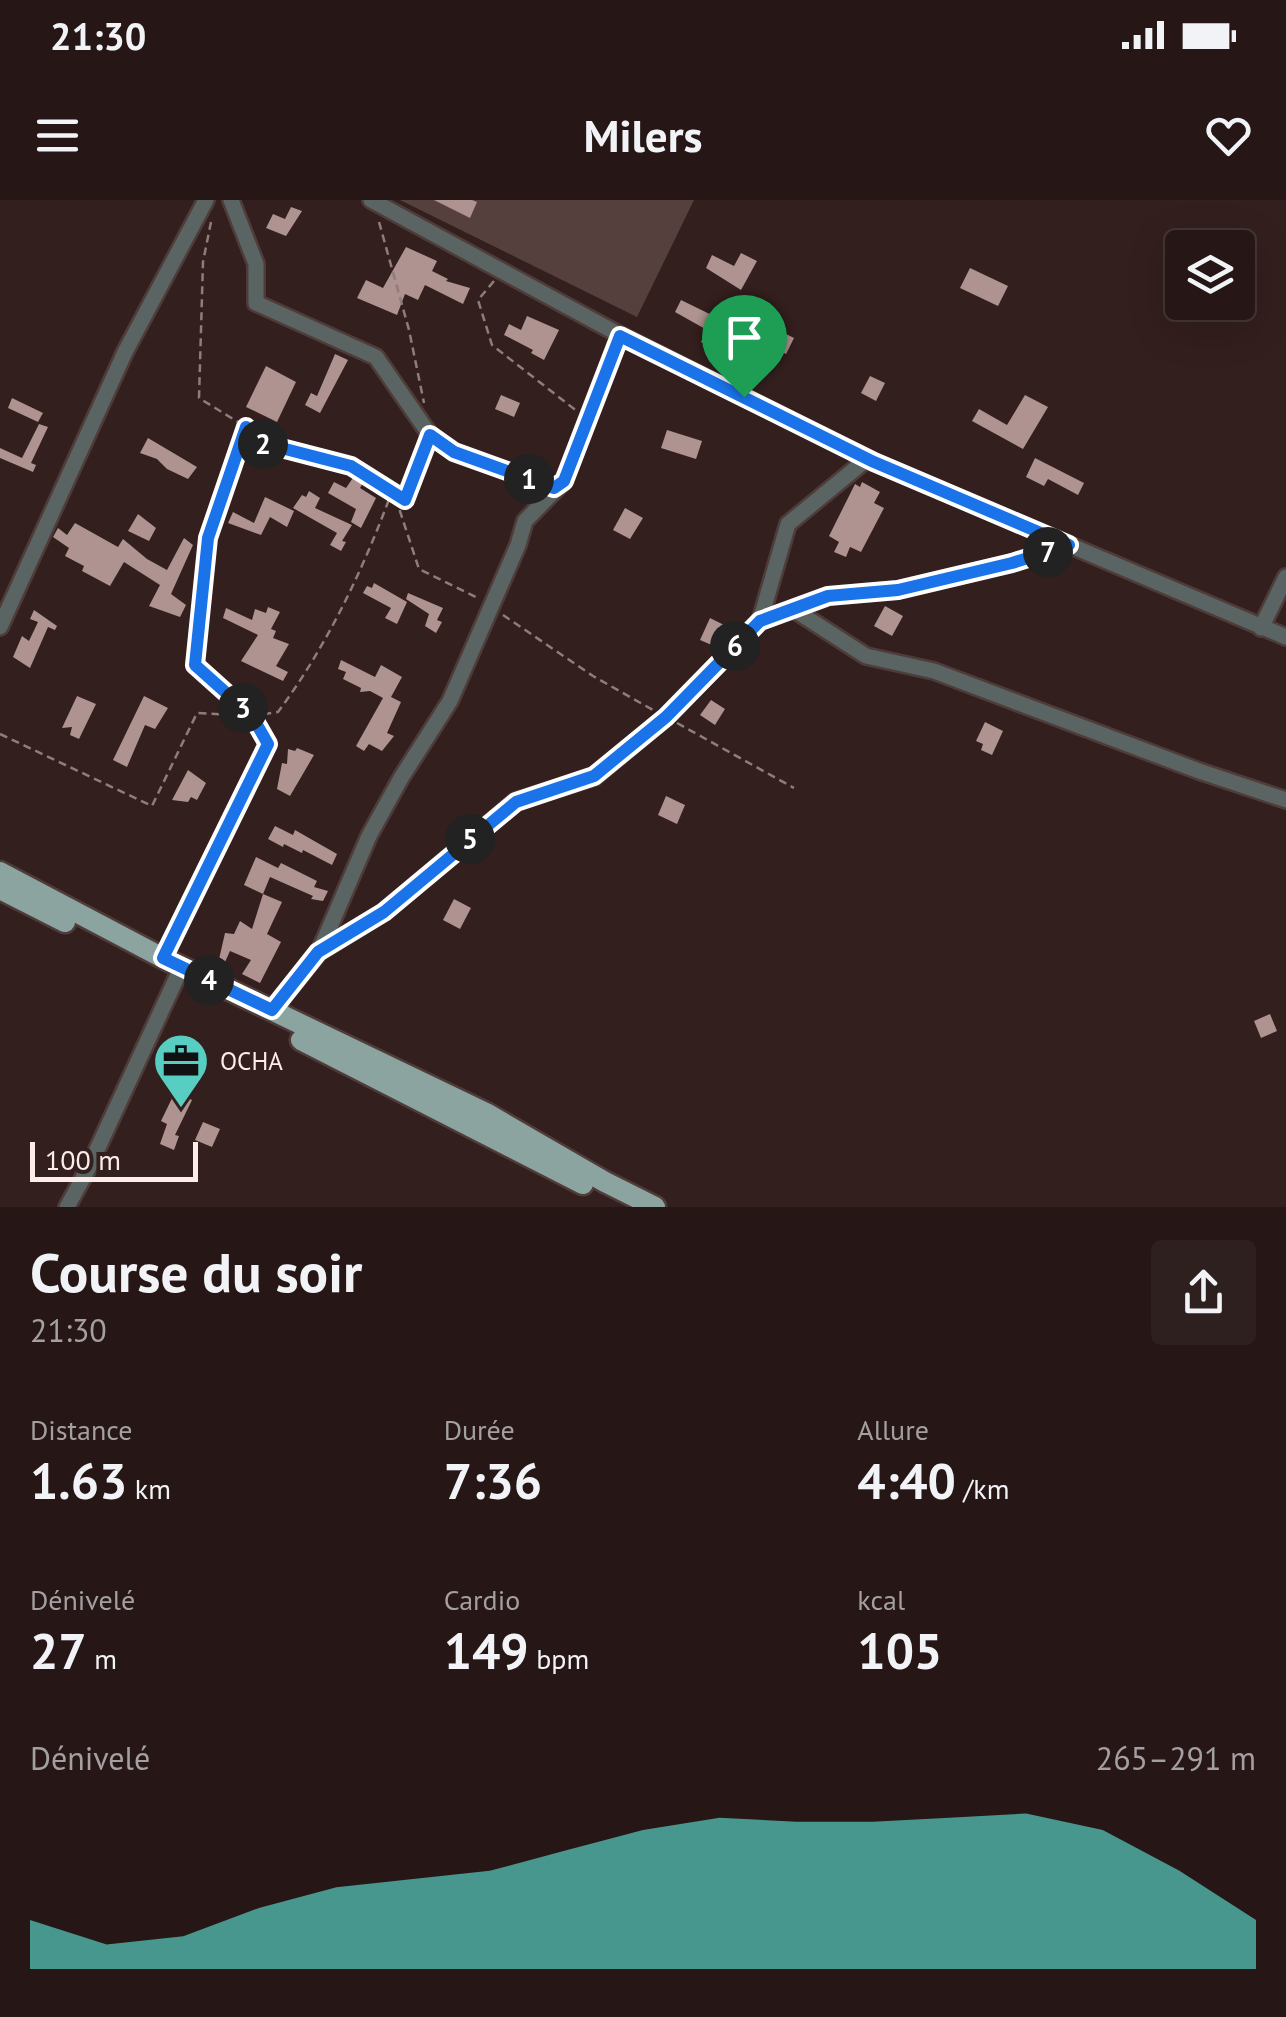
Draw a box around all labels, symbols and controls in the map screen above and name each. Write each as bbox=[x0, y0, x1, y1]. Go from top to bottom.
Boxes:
text: 21:30 bbox=[50, 11, 146, 60]
text: Milers bbox=[584, 106, 702, 164]
icon: menu bbox=[30, 108, 85, 163]
icon: heart bbox=[1201, 108, 1256, 163]
map controls bbox=[1165, 230, 1255, 320]
button: layers bbox=[1165, 230, 1255, 320]
pin bbox=[702, 295, 787, 398]
icon: arrive bbox=[717, 310, 772, 365]
pin: 2 bbox=[238, 419, 288, 469]
text: 2 bbox=[255, 425, 271, 462]
pin: 1 bbox=[504, 454, 554, 504]
text: 1 bbox=[521, 460, 537, 497]
pin: 7 bbox=[1023, 527, 1073, 577]
text: 7 bbox=[1040, 533, 1056, 570]
pin: 6 bbox=[710, 621, 760, 671]
text: 6 bbox=[727, 627, 743, 664]
pin: 3 bbox=[218, 683, 268, 733]
text: 3 bbox=[235, 689, 251, 726]
pin: 5 bbox=[445, 814, 495, 864]
text: 5 bbox=[462, 820, 478, 857]
pin: 4 bbox=[184, 955, 234, 1005]
text: 4 bbox=[201, 961, 217, 998]
office icon: OCHA bbox=[151, 1031, 211, 1110]
place label: OCHA bbox=[220, 1045, 283, 1077]
scale bar bbox=[30, 1137, 198, 1181]
text: 100 m bbox=[45, 1141, 121, 1178]
text: Course du soir bbox=[30, 1236, 362, 1307]
button: share bbox=[1151, 1240, 1256, 1345]
text: 21:30 bbox=[30, 1309, 107, 1351]
text: Distance bbox=[30, 1411, 133, 1448]
text: Durée bbox=[444, 1411, 515, 1448]
text: Allure bbox=[857, 1411, 929, 1448]
text: 1.63 bbox=[30, 1448, 127, 1513]
text: 7:36 bbox=[444, 1448, 542, 1513]
text: 4:40 bbox=[857, 1448, 956, 1513]
text: km bbox=[127, 1470, 171, 1507]
text: /km bbox=[956, 1470, 1009, 1507]
text: Dénivelé bbox=[30, 1581, 135, 1618]
text: Cardio bbox=[444, 1581, 520, 1618]
text: kcal bbox=[857, 1581, 905, 1618]
text: 27 bbox=[30, 1618, 87, 1683]
text: 149 bbox=[444, 1618, 529, 1683]
text: 105 bbox=[857, 1618, 942, 1683]
text: m bbox=[87, 1640, 117, 1677]
text: bpm bbox=[529, 1640, 589, 1677]
text: Dénivelé bbox=[30, 1737, 150, 1779]
text: 265–291 m bbox=[1096, 1737, 1256, 1779]

